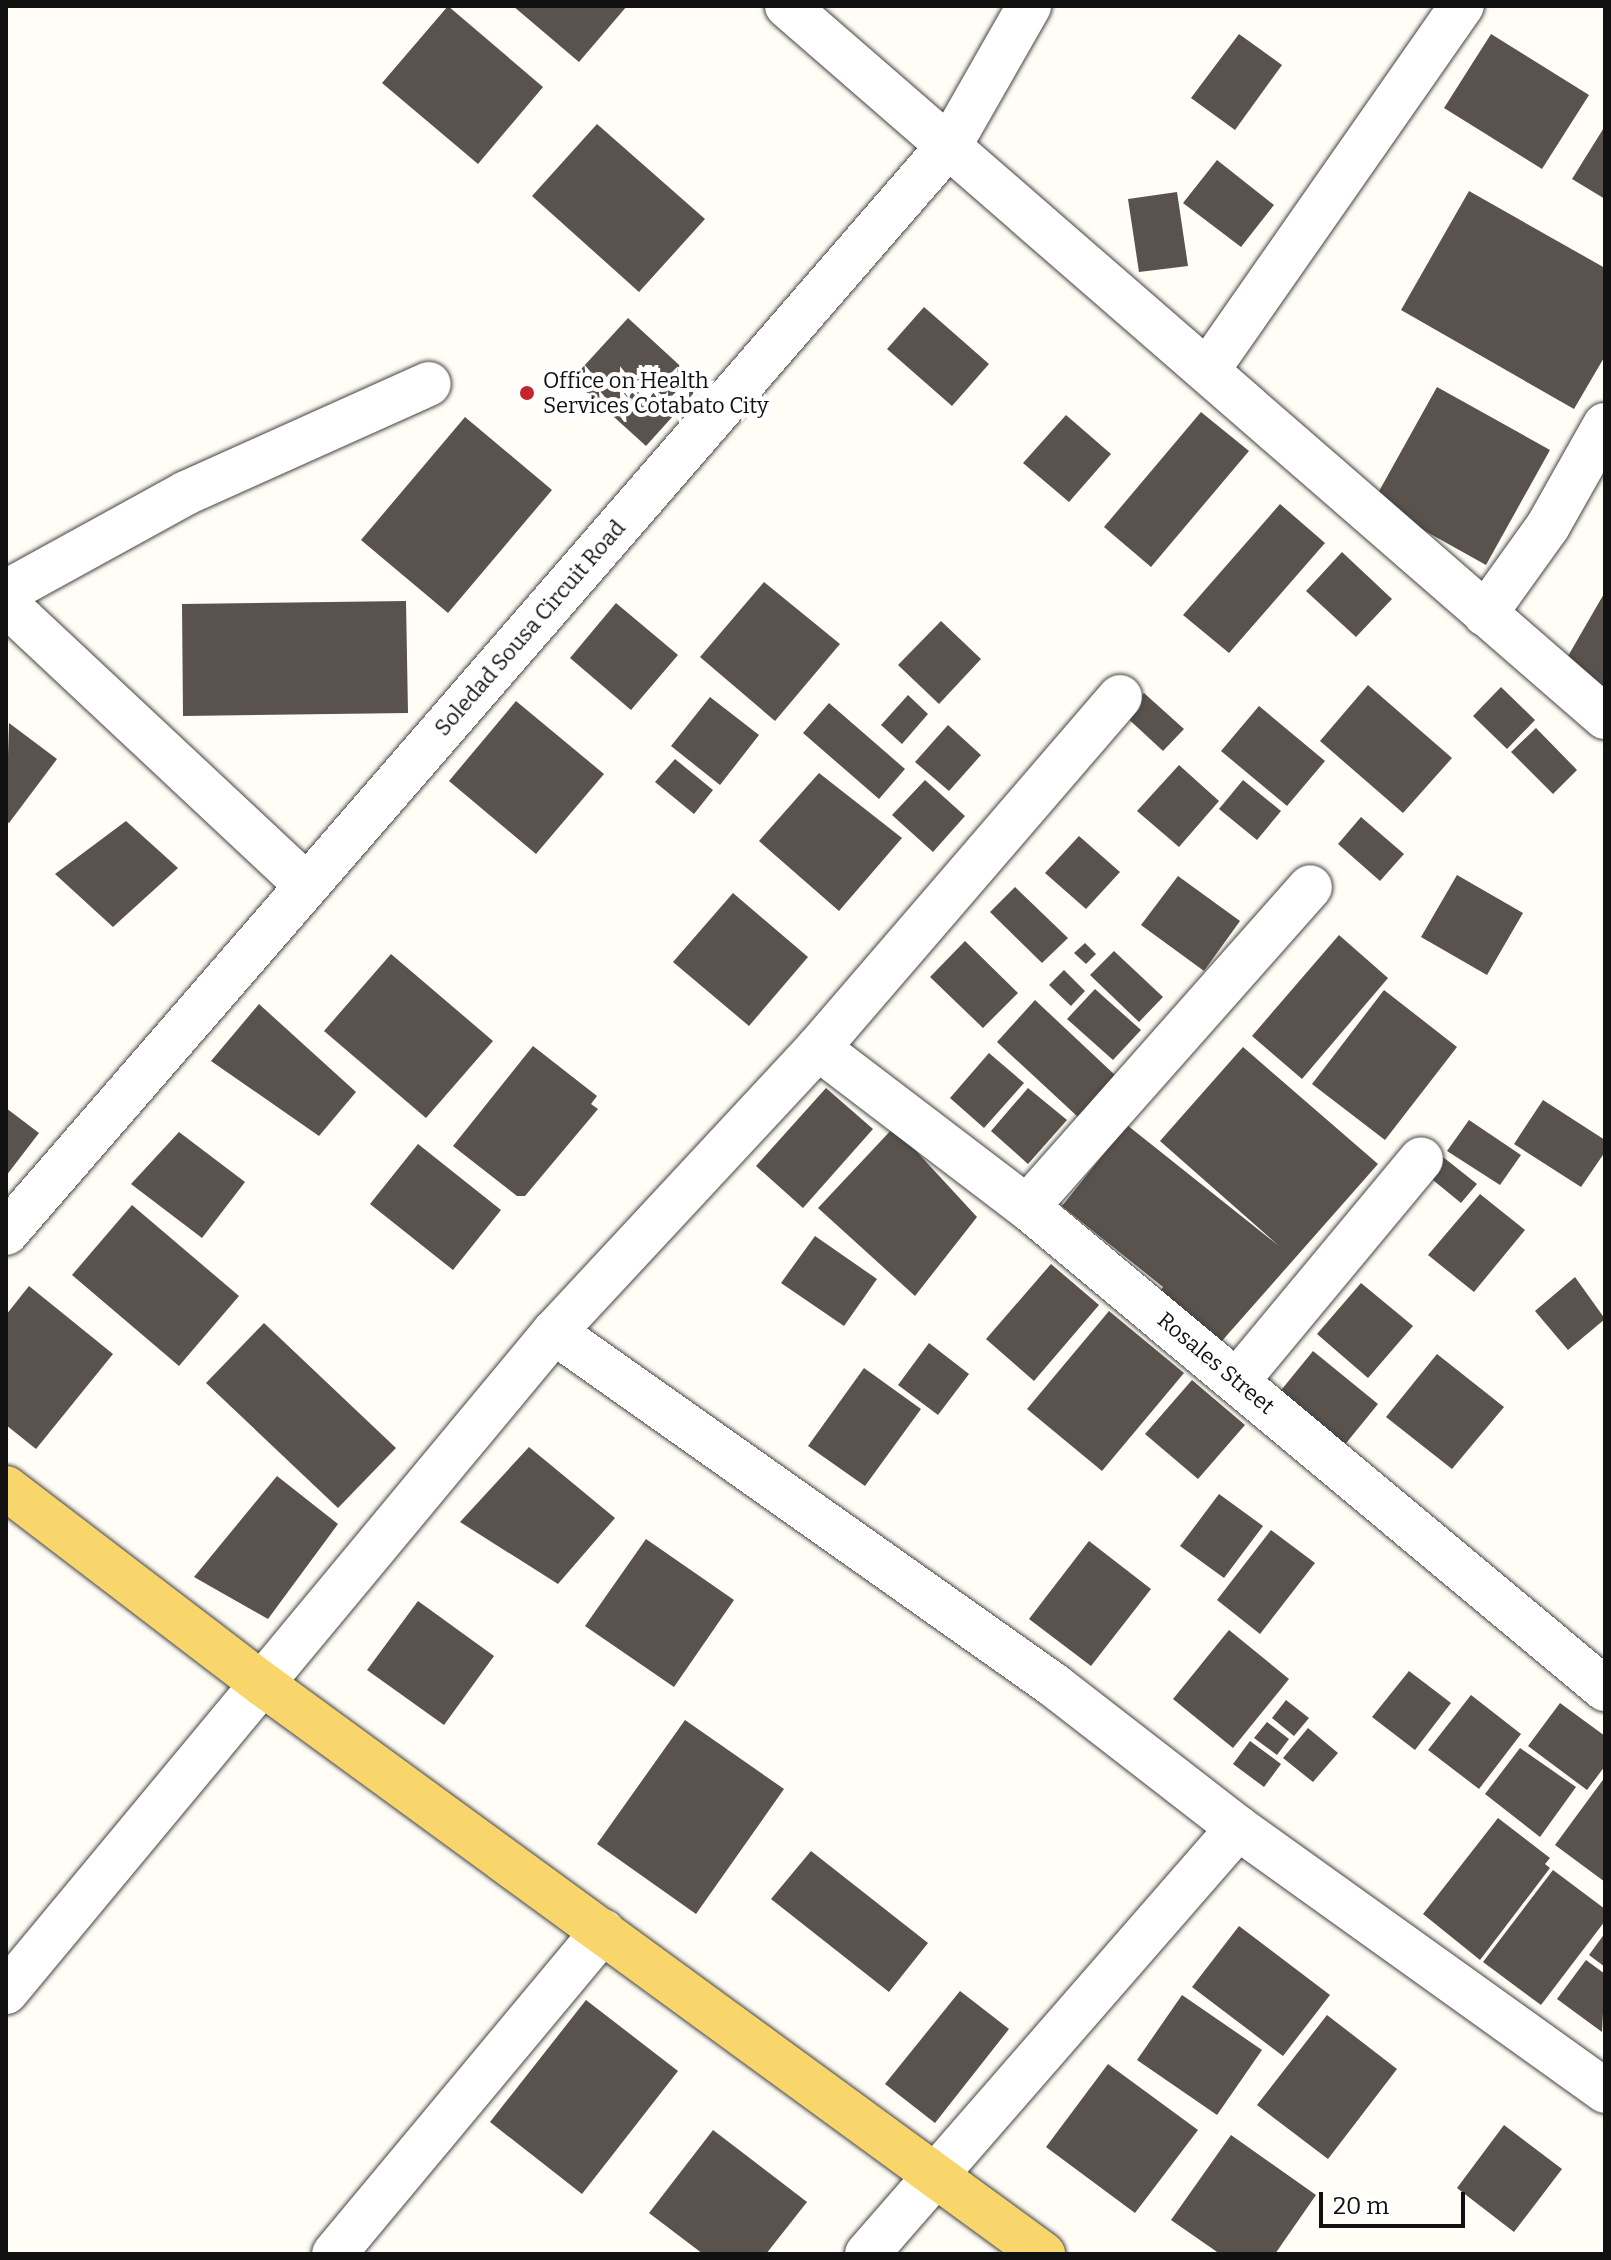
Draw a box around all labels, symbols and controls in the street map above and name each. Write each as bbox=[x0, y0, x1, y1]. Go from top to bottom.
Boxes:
place label: Office on Health Services Cotabato City bbox=[543, 367, 769, 418]
marker: Office on Health Services Cotabato City bbox=[518, 384, 536, 402]
street label: Soledad Sousa Circuit Road bbox=[429, 515, 631, 741]
street label: Rosales Street bbox=[1152, 1306, 1280, 1420]
scale bar bbox=[1323, 2176, 1469, 2226]
text: 20 m bbox=[1333, 2192, 1389, 2220]

